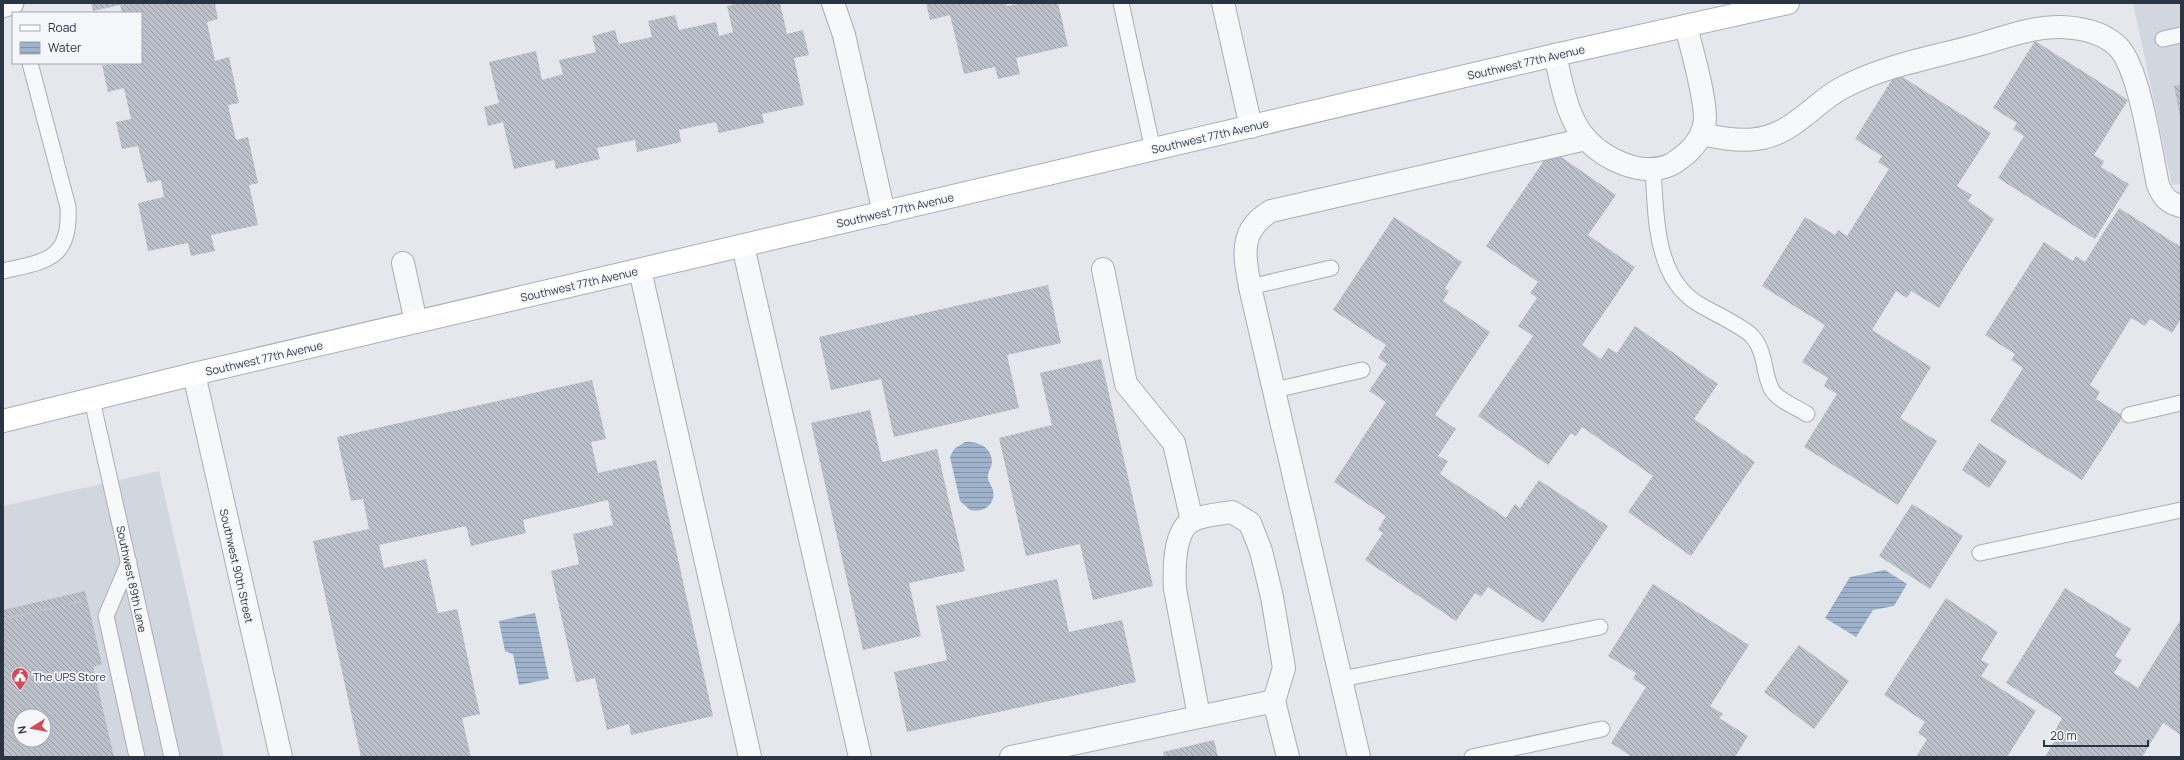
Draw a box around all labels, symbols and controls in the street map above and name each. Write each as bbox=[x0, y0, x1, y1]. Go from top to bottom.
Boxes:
legend bbox=[12, 12, 142, 64]
text: Road bbox=[48, 19, 76, 36]
text: Water bbox=[48, 39, 82, 56]
street label: Southwest 77th Avenue bbox=[1466, 41, 1587, 83]
street label: Southwest 77th Avenue bbox=[1150, 115, 1271, 157]
street label: Southwest 77th Avenue bbox=[835, 189, 956, 231]
street label: Southwest 77th Avenue bbox=[519, 263, 640, 305]
street label: Southwest 77th Avenue bbox=[204, 337, 325, 379]
street label: Southwest 90th Street bbox=[217, 507, 257, 625]
street label: Southwest 89th Lane bbox=[113, 524, 151, 634]
public building icon: The UPS Store bbox=[10, 666, 30, 691]
place label: The UPS Store bbox=[33, 669, 106, 684]
north arrow bbox=[12, 708, 52, 748]
scale bar bbox=[2044, 722, 2148, 748]
text: N bbox=[14, 725, 30, 735]
text: 20 m bbox=[2050, 727, 2077, 744]

